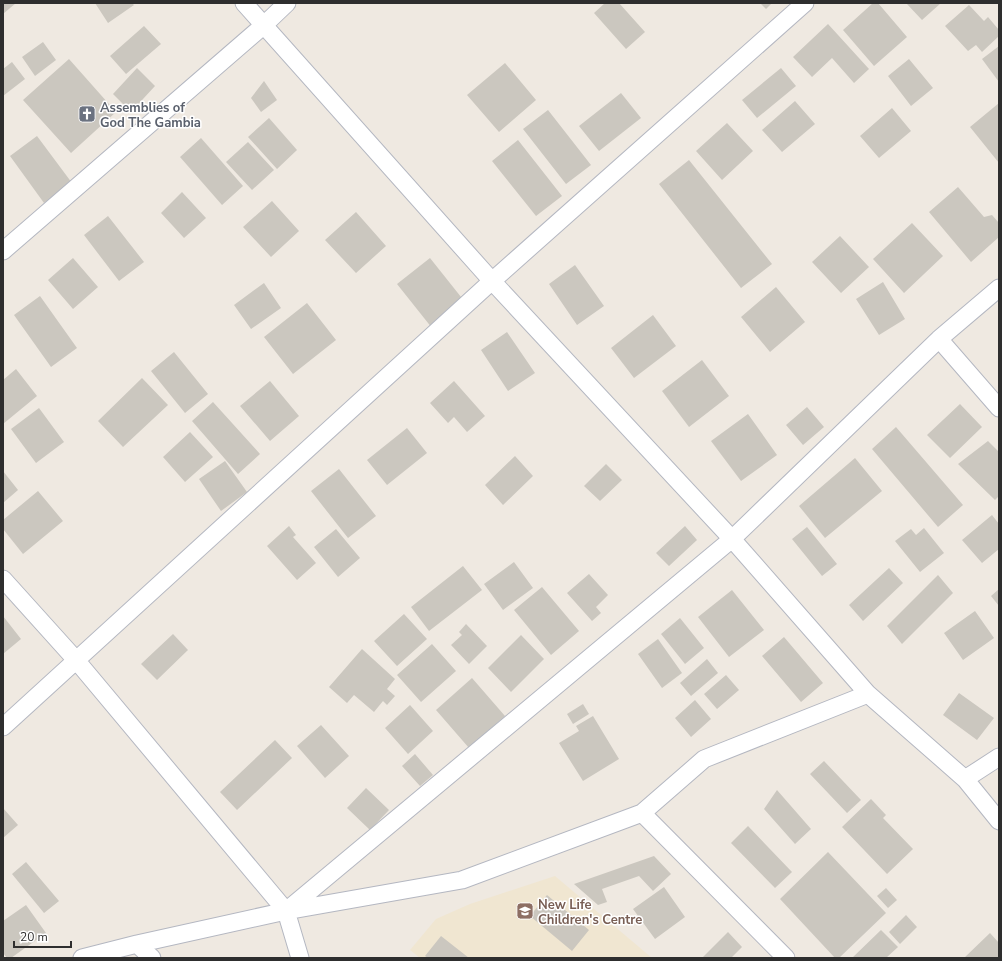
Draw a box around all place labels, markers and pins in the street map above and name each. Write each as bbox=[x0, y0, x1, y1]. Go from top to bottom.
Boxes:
place label: Assemblies of God The Gambia bbox=[100, 99, 201, 132]
church icon: Assemblies of God The Gambia bbox=[77, 104, 97, 124]
place label: New Life Children's Centre bbox=[538, 896, 642, 929]
school or university icon: New Life Children's Centre bbox=[515, 901, 535, 921]

